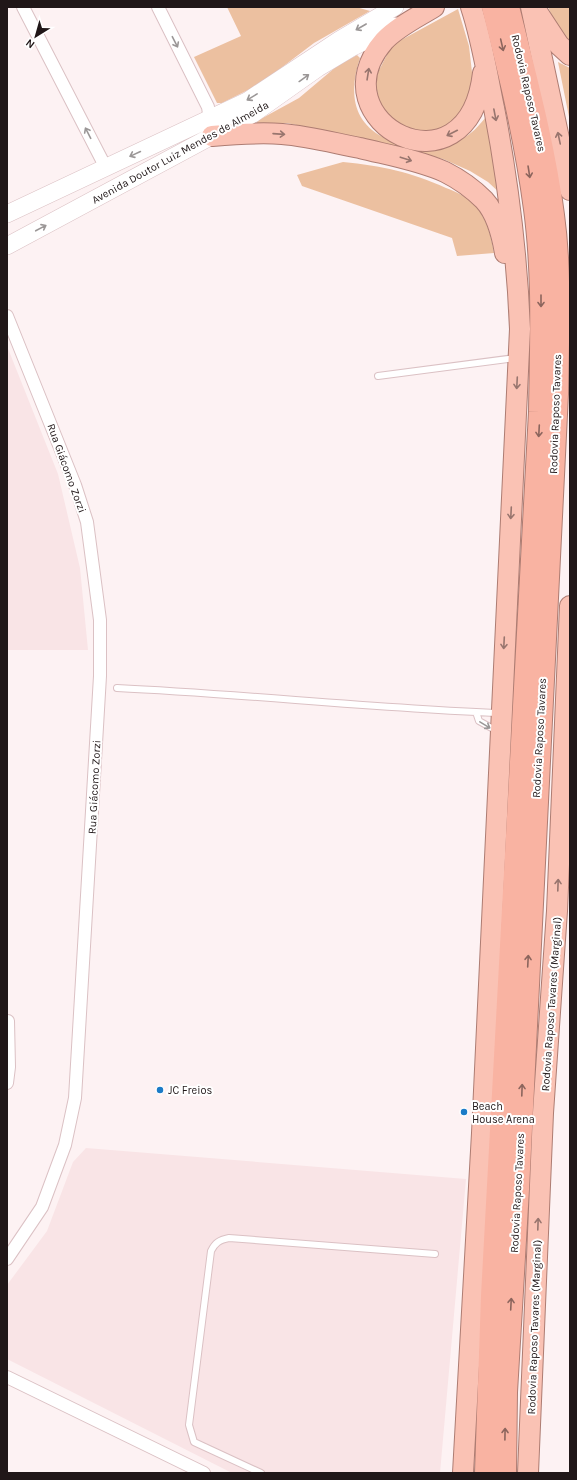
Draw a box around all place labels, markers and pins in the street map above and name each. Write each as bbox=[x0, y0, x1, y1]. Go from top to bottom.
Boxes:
place label: JC Freios bbox=[168, 1084, 212, 1097]
marker: JC Freios bbox=[155, 1085, 165, 1095]
place label: Beach House Arena bbox=[472, 1100, 535, 1126]
marker: Beach House Arena bbox=[459, 1107, 469, 1117]

